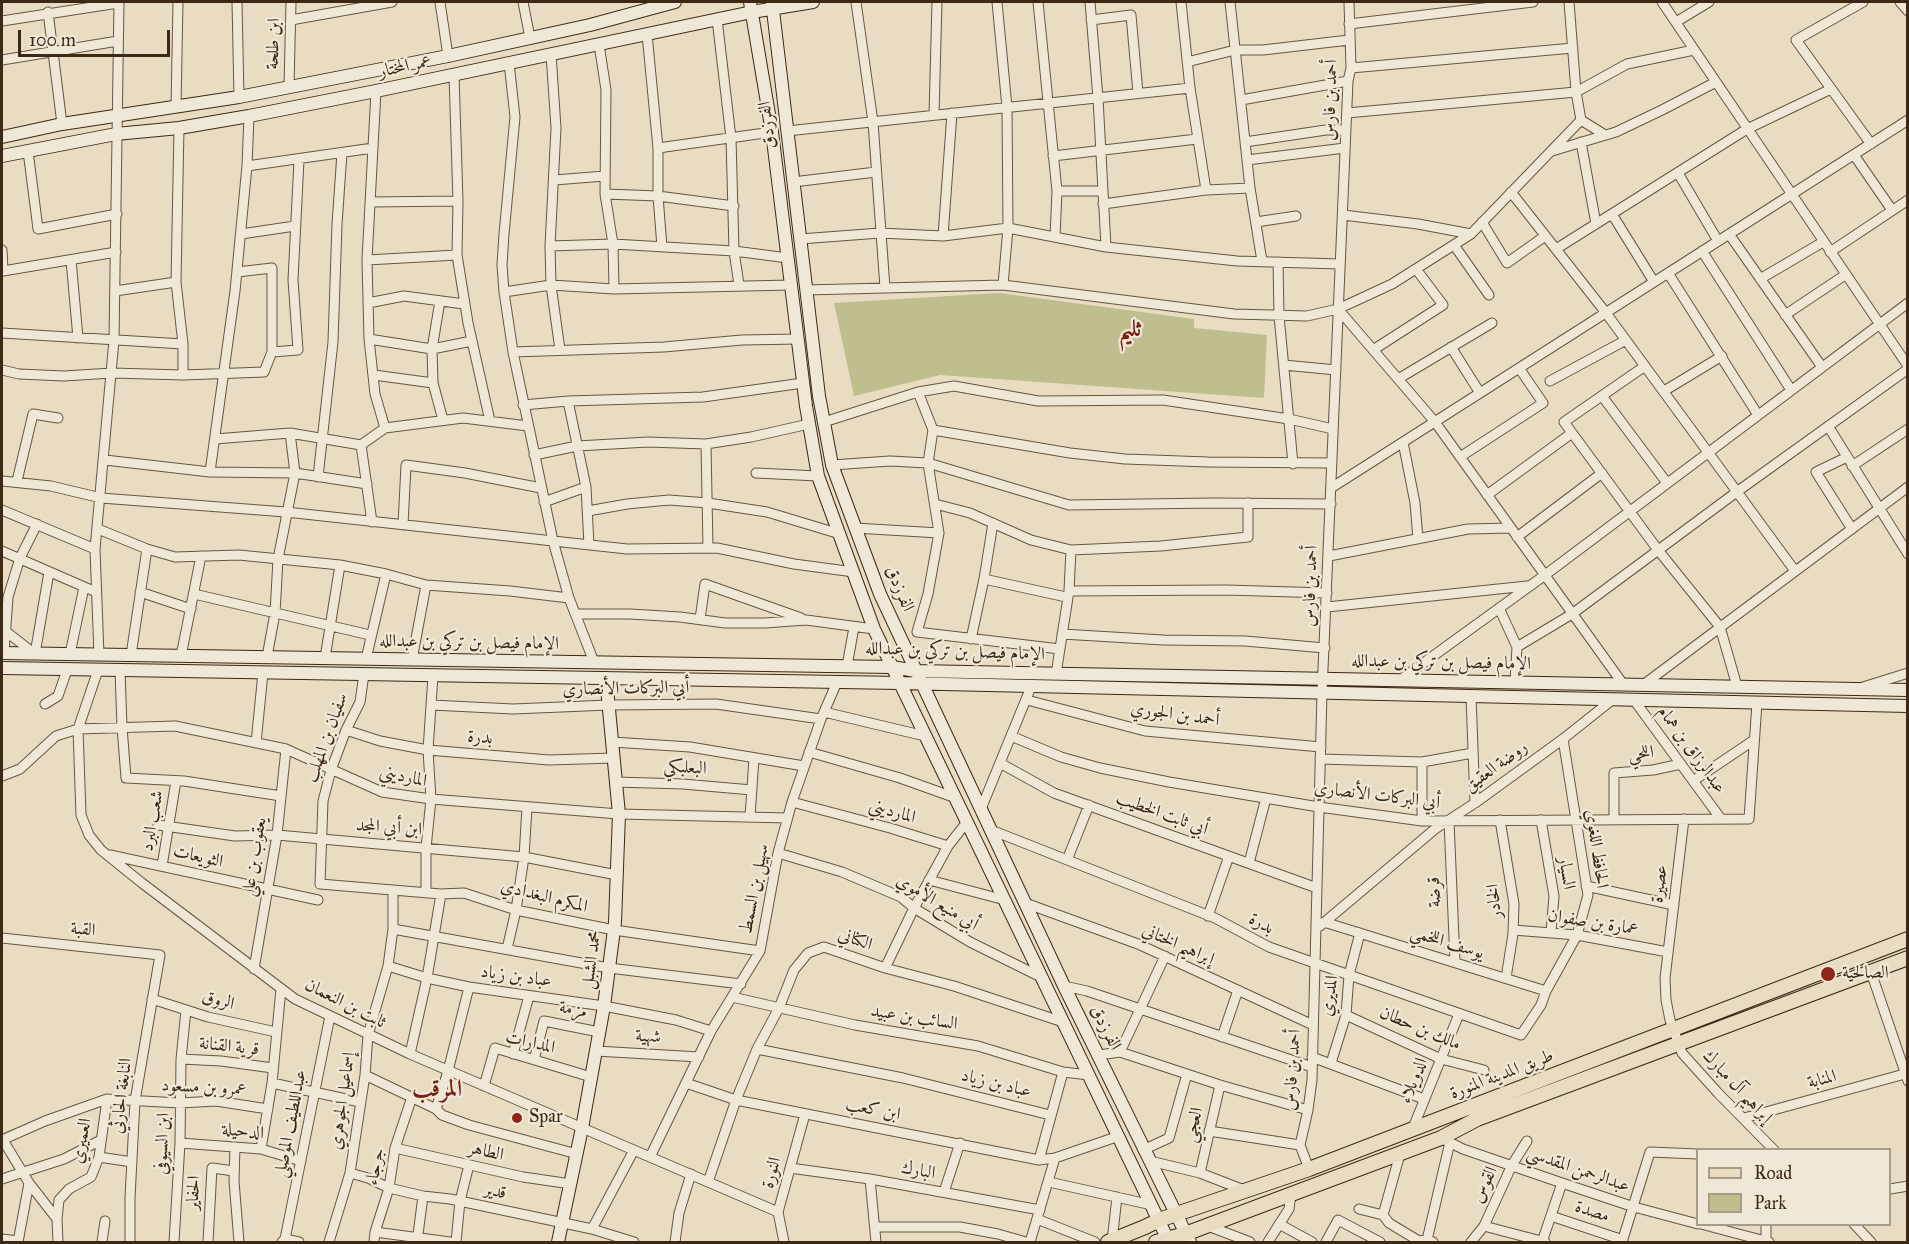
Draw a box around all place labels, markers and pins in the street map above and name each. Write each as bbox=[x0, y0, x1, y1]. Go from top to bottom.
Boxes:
place label: الصالحية bbox=[1842, 963, 1889, 985]
marker: الصالحية bbox=[1819, 965, 1837, 983]
place label: Spar bbox=[529, 1107, 563, 1129]
marker: Spar bbox=[510, 1111, 524, 1125]

